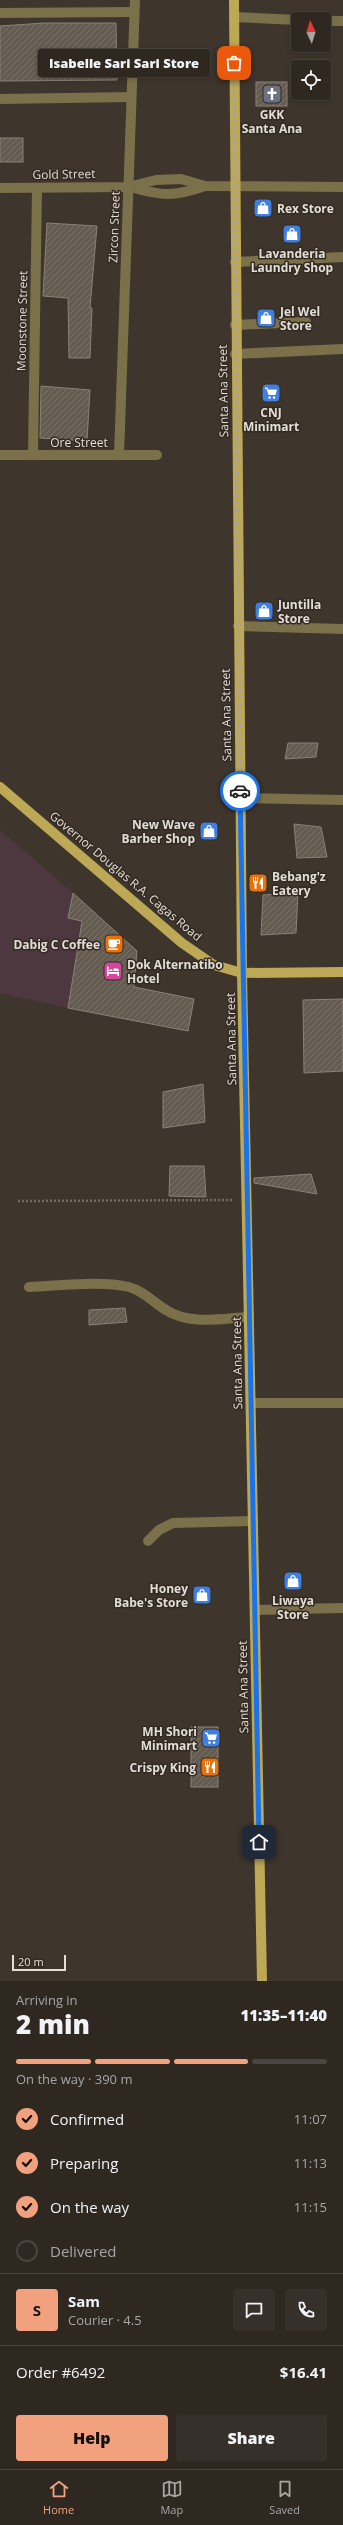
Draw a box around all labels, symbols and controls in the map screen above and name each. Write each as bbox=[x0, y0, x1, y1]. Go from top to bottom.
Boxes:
north arrow bbox=[291, 12, 331, 52]
map controls bbox=[291, 12, 331, 100]
pin bbox=[217, 46, 251, 80]
callout: Isabelle Sari Sari Store bbox=[38, 49, 210, 77]
icon: bag bbox=[223, 52, 245, 74]
text: Isabelle Sari Sari Store bbox=[49, 54, 199, 72]
button: locate bbox=[291, 60, 331, 100]
church icon: GKK Santa Ana bbox=[261, 83, 283, 105]
place label: GKK Santa Ana bbox=[242, 106, 302, 137]
street label: Gold Street bbox=[32, 165, 96, 183]
street label: Zircon Street bbox=[104, 191, 124, 263]
shop icon: Rex Store bbox=[252, 197, 274, 219]
place label: Rex Store bbox=[277, 200, 334, 217]
shop icon: Lavanderia Laundry Shop bbox=[281, 223, 303, 245]
place label: Lavanderia Laundry Shop bbox=[251, 245, 334, 276]
street label: Moonstone Street bbox=[13, 271, 31, 371]
place label: Jel Wel Store bbox=[279, 303, 320, 334]
shop icon: Jel Wel Store bbox=[255, 307, 277, 329]
street label: Santa Ana Street bbox=[214, 344, 232, 438]
supermarket icon: CNJ Minimart bbox=[260, 382, 282, 404]
place label: CNJ Minimart bbox=[243, 404, 299, 435]
street label: Ore Street bbox=[50, 434, 108, 451]
place label: Juntilla Store bbox=[277, 596, 321, 627]
shop icon: Juntilla Store bbox=[253, 600, 275, 622]
street label: Santa Ana Street bbox=[217, 668, 235, 762]
courier bbox=[220, 771, 260, 811]
icon: car bbox=[229, 780, 251, 802]
street label: Governor Douglas R.A. Cagas Road bbox=[46, 807, 206, 945]
place label: New Wave Barber Shop bbox=[121, 816, 195, 847]
shop icon: New Wave Barber Shop bbox=[198, 820, 220, 842]
place label: Bebang'z Eatery bbox=[272, 868, 326, 899]
restaurant icon: Bebang'z Eatery bbox=[247, 872, 269, 894]
cafe icon: Dabig C Coffee bbox=[103, 933, 125, 955]
place label: Dabig C Coffee bbox=[13, 936, 100, 953]
place label: Dok Alternatibo Hotel bbox=[127, 956, 223, 987]
hotel icon: Dok Alternatibo Hotel bbox=[102, 960, 124, 982]
street label: Santa Ana Street bbox=[222, 992, 240, 1086]
street label: Santa Ana Street bbox=[228, 1316, 246, 1410]
shop icon: Liwaya Store bbox=[282, 1570, 304, 1592]
place label: Honey Babe's Store bbox=[114, 1580, 188, 1611]
shop icon: Honey Babe's Store bbox=[191, 1584, 213, 1606]
place label: Liwaya Store bbox=[272, 1592, 314, 1623]
street label: Santa Ana Street bbox=[234, 1640, 252, 1734]
place label: MH Shori Minimart bbox=[141, 1723, 197, 1754]
supermarket icon: MH Shori Minimart bbox=[200, 1727, 222, 1749]
restaurant icon: Crispy King bbox=[199, 1756, 221, 1778]
place label: Crispy King bbox=[129, 1759, 196, 1776]
pin bbox=[242, 1825, 276, 1859]
icon: home bbox=[248, 1831, 270, 1853]
scale bar bbox=[12, 1953, 66, 1972]
text: 20 m bbox=[18, 1954, 44, 1969]
text: Arriving in bbox=[16, 1991, 78, 2009]
text: 11:35–11:40 bbox=[241, 2005, 327, 2025]
text: 2 min bbox=[16, 2006, 90, 2042]
text: On the way · 390 m bbox=[16, 2070, 132, 2088]
icon: check bbox=[16, 2108, 38, 2130]
text: Confirmed bbox=[50, 2109, 124, 2129]
text: 11:07 bbox=[294, 2110, 327, 2128]
icon: check bbox=[16, 2152, 38, 2174]
text: Preparing bbox=[50, 2153, 118, 2173]
text: 11:13 bbox=[294, 2154, 327, 2172]
icon: check bbox=[16, 2196, 38, 2218]
text: On the way bbox=[50, 2197, 129, 2217]
text: 11:15 bbox=[294, 2198, 327, 2216]
text: Delivered bbox=[50, 2241, 117, 2261]
button: chat bbox=[233, 2289, 275, 2331]
button: phone bbox=[285, 2289, 327, 2331]
text: Sam bbox=[68, 2291, 100, 2311]
text: S bbox=[33, 2300, 41, 2320]
text: Courier · 4.5 bbox=[68, 2311, 142, 2329]
text: Order #6492 bbox=[16, 2362, 105, 2382]
text: $16.41 bbox=[280, 2362, 327, 2382]
button: Help bbox=[16, 2415, 168, 2461]
button: Share bbox=[176, 2415, 327, 2461]
tab: Home bbox=[43, 2478, 74, 2517]
tab: Map bbox=[160, 2478, 183, 2517]
tab: Saved bbox=[269, 2478, 300, 2517]

